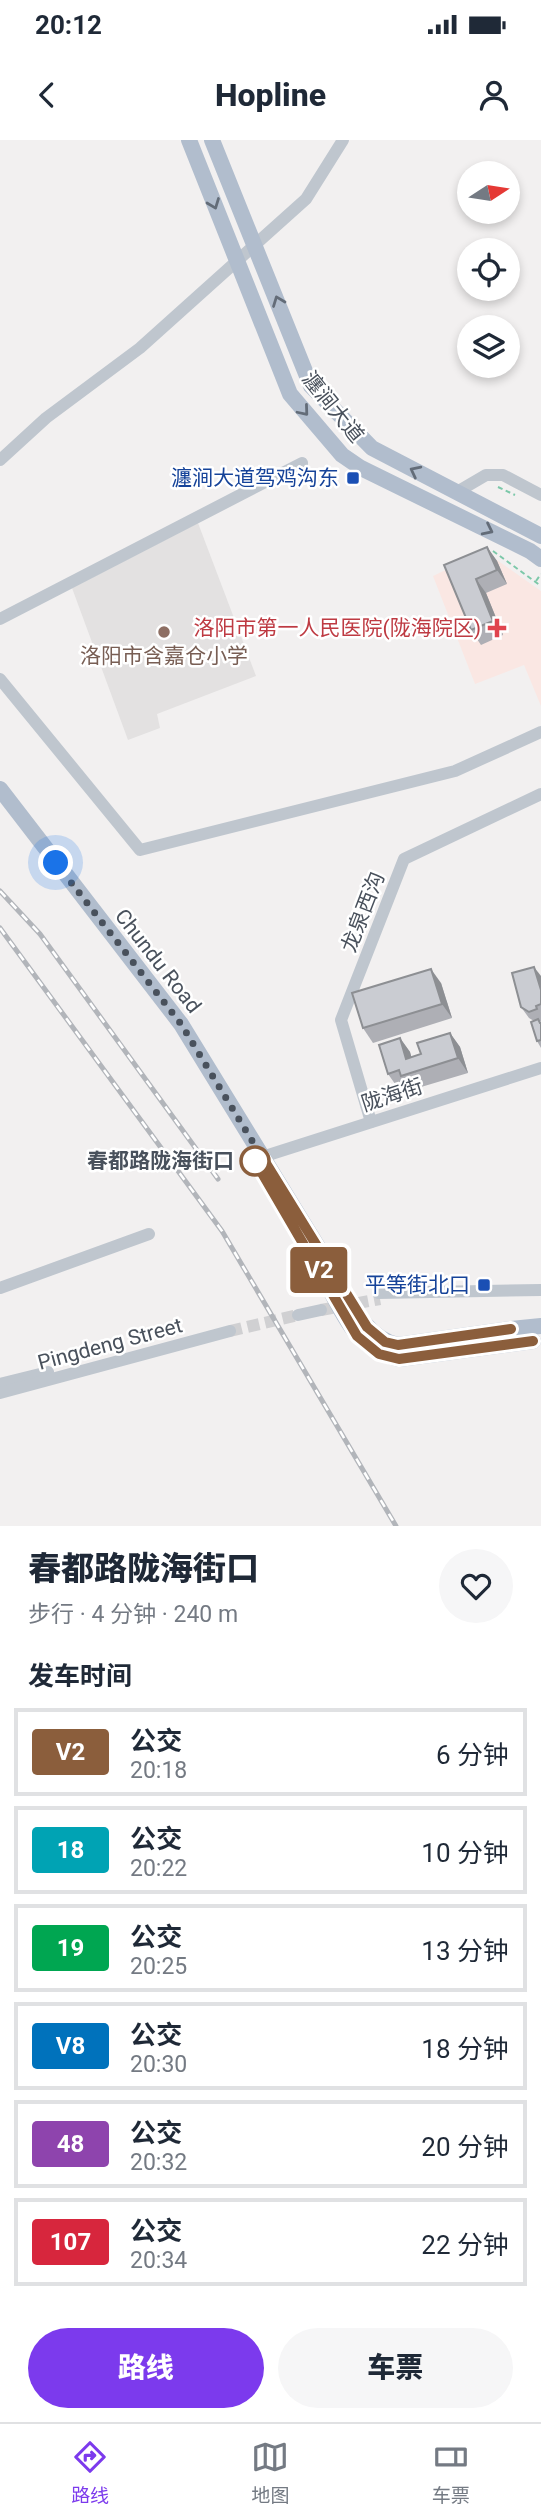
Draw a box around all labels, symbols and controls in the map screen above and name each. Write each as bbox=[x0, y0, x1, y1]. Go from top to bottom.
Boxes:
text: 20:12 bbox=[35, 10, 102, 40]
icon: back bbox=[28, 76, 66, 114]
text: Hopline bbox=[215, 76, 326, 114]
icon: person bbox=[475, 76, 513, 114]
north arrow bbox=[457, 161, 520, 224]
map controls bbox=[457, 161, 520, 378]
one-way arrow bbox=[205, 197, 219, 209]
button: locate bbox=[457, 238, 520, 301]
one-way arrow bbox=[272, 295, 286, 307]
button: layers bbox=[457, 315, 520, 378]
street label: 瀍涧大道 bbox=[297, 367, 369, 447]
one-way arrow bbox=[296, 403, 309, 416]
place label: 瀍涧大道驾鸡沟东 bbox=[171, 466, 339, 490]
one-way arrow bbox=[410, 466, 422, 479]
marker: 瀍涧大道驾鸡沟东 bbox=[345, 470, 361, 486]
one-way arrow bbox=[481, 522, 493, 536]
place label: 洛阳市第一人民医院(陇海院区) bbox=[194, 616, 481, 640]
marker: 洛阳市第一人民医院(陇海院区) bbox=[487, 618, 507, 638]
marker: 洛阳市含嘉仓小学 bbox=[156, 624, 172, 640]
place label: 洛阳市含嘉仓小学 bbox=[80, 644, 248, 668]
your location bbox=[38, 845, 73, 880]
street label: 龙泉西沟 bbox=[337, 868, 389, 956]
street label: Chundu Road bbox=[110, 904, 206, 1018]
street label: 陇海街 bbox=[358, 1074, 426, 1116]
marker: 春都路陇海街口 bbox=[240, 1146, 270, 1176]
place label: 春都路陇海街口 bbox=[87, 1149, 234, 1173]
line badge: V2 bbox=[288, 1247, 350, 1293]
text: V2 bbox=[304, 1256, 334, 1284]
place label: 平等街北口 bbox=[365, 1273, 470, 1297]
marker: 平等街北口 bbox=[476, 1277, 492, 1293]
street label: Pingdeng Street bbox=[35, 1313, 185, 1375]
text: 春都路陇海街口 bbox=[28, 1549, 259, 1588]
button: heart bbox=[439, 1549, 513, 1623]
text: 步行 · 4 分钟 · 240 m bbox=[28, 1601, 238, 1628]
text: 发车时间 bbox=[28, 1661, 132, 1691]
text: 公交 bbox=[130, 1726, 182, 1756]
text: V2 bbox=[56, 1738, 85, 1766]
text: 6 分钟 bbox=[436, 1740, 509, 1770]
text: 20:18 bbox=[130, 1757, 187, 1784]
text: 公交 bbox=[130, 1824, 182, 1854]
text: 18 bbox=[57, 1836, 84, 1864]
text: 10 分钟 bbox=[421, 1838, 509, 1868]
text: 20:22 bbox=[130, 1855, 187, 1882]
text: 公交 bbox=[130, 1922, 182, 1952]
text: 19 bbox=[57, 1934, 84, 1962]
text: 13 分钟 bbox=[421, 1936, 509, 1966]
text: 20:25 bbox=[130, 1953, 187, 1980]
text: 公交 bbox=[130, 2020, 182, 2050]
text: V8 bbox=[56, 2032, 85, 2060]
text: 18 分钟 bbox=[421, 2034, 509, 2064]
text: 20:30 bbox=[130, 2051, 187, 2078]
text: 公交 bbox=[130, 2118, 182, 2148]
text: 48 bbox=[57, 2130, 84, 2158]
text: 20 分钟 bbox=[421, 2132, 509, 2162]
text: 20:32 bbox=[130, 2149, 187, 2176]
text: 公交 bbox=[130, 2216, 182, 2246]
text: 107 bbox=[50, 2228, 91, 2256]
text: 22 分钟 bbox=[421, 2230, 509, 2260]
text: 20:34 bbox=[130, 2247, 187, 2274]
button: 路线 bbox=[28, 2328, 264, 2408]
button: 车票 bbox=[278, 2328, 513, 2408]
tab: 路线 bbox=[71, 2438, 109, 2507]
tab: 地图 bbox=[251, 2438, 290, 2507]
tab: 车票 bbox=[432, 2438, 470, 2507]

